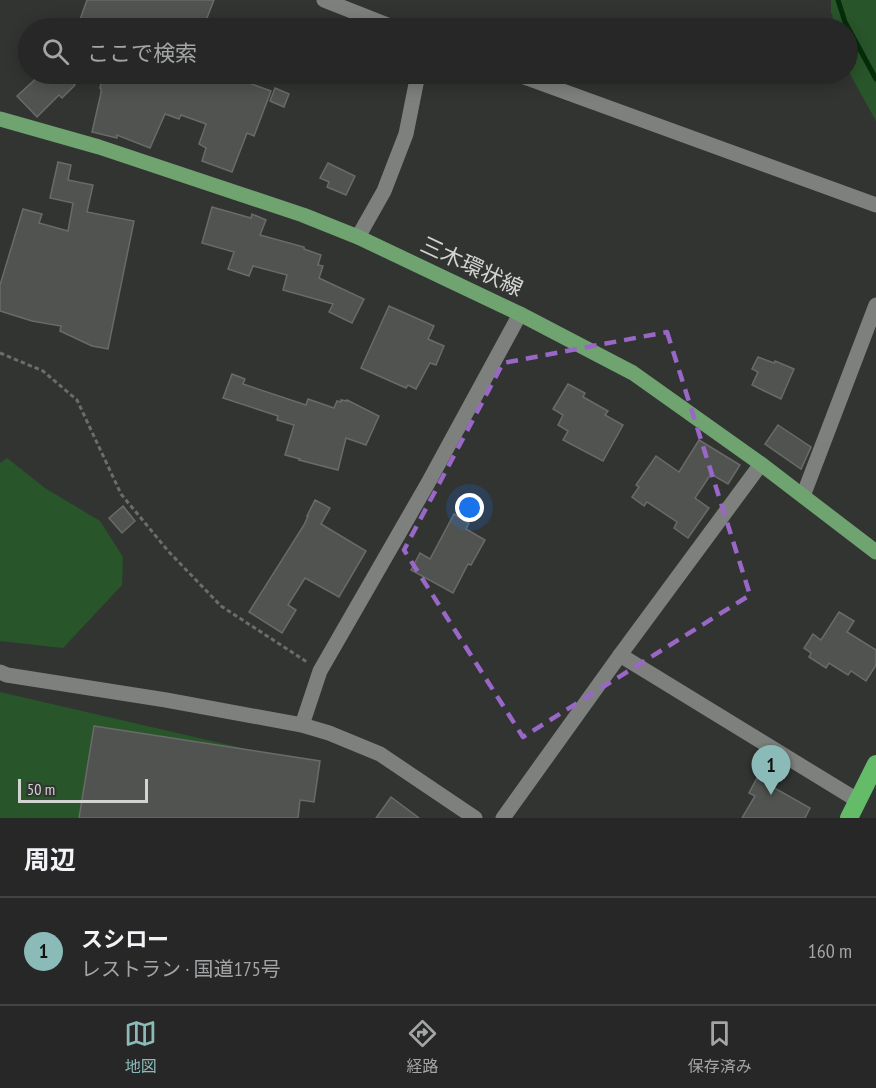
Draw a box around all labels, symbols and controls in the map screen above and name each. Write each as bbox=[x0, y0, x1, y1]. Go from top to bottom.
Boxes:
search box bbox=[18, 18, 858, 84]
icon: search bbox=[39, 35, 72, 68]
text: ここで検索 bbox=[87, 39, 197, 67]
street label: 三木環状線 bbox=[416, 230, 528, 302]
your location bbox=[455, 493, 484, 522]
pin: 1 bbox=[752, 746, 790, 795]
scale bar bbox=[18, 776, 148, 804]
text: 50 m bbox=[27, 779, 55, 799]
text: 周辺 bbox=[24, 843, 76, 876]
text: スシロー bbox=[81, 925, 169, 953]
text: 1 bbox=[39, 938, 48, 964]
text: 160 m bbox=[808, 938, 852, 964]
text: レストラン · 国道175号 bbox=[81, 956, 281, 982]
tab: 地図 bbox=[124, 1017, 157, 1077]
tab: 経路 bbox=[406, 1017, 439, 1077]
tab: 保存済み bbox=[688, 1017, 752, 1077]

